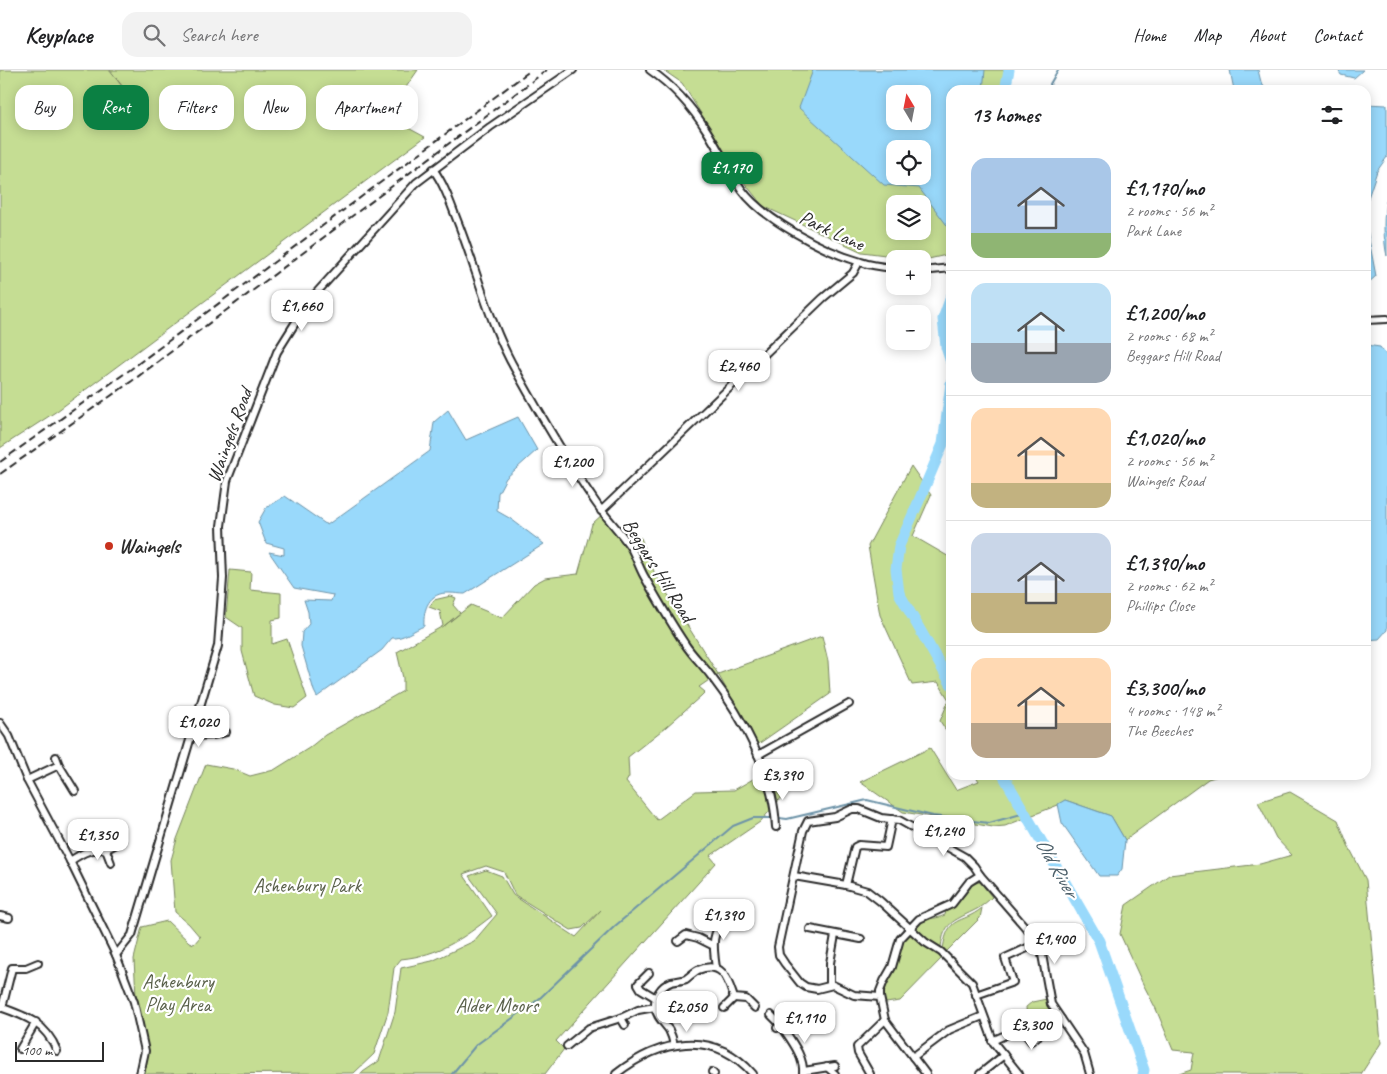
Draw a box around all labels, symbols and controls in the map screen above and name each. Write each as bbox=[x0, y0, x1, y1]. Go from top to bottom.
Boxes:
search box bbox=[122, 12, 472, 57]
text: Keyplace bbox=[25, 20, 92, 50]
icon: search bbox=[140, 21, 168, 49]
text: Search here bbox=[180, 23, 258, 47]
text: Home bbox=[1133, 24, 1166, 46]
text: Map bbox=[1194, 24, 1221, 46]
text: About bbox=[1249, 24, 1285, 46]
text: Contact bbox=[1313, 24, 1362, 46]
chip: Buy bbox=[15, 85, 73, 130]
chip: Rent bbox=[83, 85, 149, 130]
chip: Filters bbox=[159, 85, 234, 130]
chip: New bbox=[244, 85, 306, 130]
chip: Apartment bbox=[316, 85, 418, 130]
north arrow bbox=[886, 85, 931, 130]
map controls bbox=[886, 85, 931, 350]
icon: filters bbox=[1318, 101, 1346, 129]
text: 13 homes bbox=[971, 102, 1040, 128]
button: locate bbox=[886, 140, 931, 185]
pin: £1,170 bbox=[691, 152, 773, 194]
text: £1,170 bbox=[712, 158, 752, 178]
text: £1,170/mo bbox=[1126, 175, 1204, 201]
icon: home bbox=[1011, 178, 1071, 238]
button: layers bbox=[886, 195, 931, 240]
text: 2 rooms · 56 m² bbox=[1126, 201, 1212, 221]
street label: Park Lane bbox=[795, 205, 870, 257]
text: Park Lane bbox=[1126, 221, 1181, 241]
button: + bbox=[886, 250, 931, 295]
pin: £1,660 bbox=[261, 290, 343, 332]
text: £1,660 bbox=[282, 296, 322, 316]
text: £1,200/mo bbox=[1126, 300, 1204, 326]
icon: home bbox=[1011, 303, 1071, 363]
button: − bbox=[886, 305, 931, 350]
text: 2 rooms · 68 m² bbox=[1126, 326, 1212, 346]
text: Beggars Hill Road bbox=[1126, 346, 1220, 366]
pin: £2,460 bbox=[698, 350, 780, 392]
text: £2,460 bbox=[719, 356, 759, 376]
street label: Waingels Road bbox=[201, 382, 259, 485]
text: £1,020/mo bbox=[1126, 425, 1204, 451]
icon: home bbox=[1011, 428, 1071, 488]
pin: £1,200 bbox=[532, 446, 614, 488]
text: 2 rooms · 56 m² bbox=[1126, 451, 1212, 471]
text: £1,200 bbox=[553, 452, 593, 472]
text: Waingels Road bbox=[1126, 471, 1204, 491]
street label: Beggars Hill Road bbox=[617, 514, 702, 629]
place label: Waingels bbox=[119, 534, 182, 559]
marker: Waingels bbox=[103, 540, 115, 552]
text: £1,390/mo bbox=[1126, 550, 1204, 576]
icon: home bbox=[1011, 553, 1071, 613]
text: 2 rooms · 62 m² bbox=[1126, 576, 1212, 596]
text: Phillips Close bbox=[1126, 596, 1194, 616]
text: £3,300/mo bbox=[1126, 675, 1204, 701]
icon: home bbox=[1011, 678, 1071, 738]
text: 4 rooms · 148 m² bbox=[1126, 701, 1220, 721]
pin: £1,020 bbox=[158, 706, 240, 748]
text: £1,020 bbox=[179, 712, 219, 732]
text: The Beeches bbox=[1126, 721, 1192, 741]
pin: £3,390 bbox=[742, 758, 824, 801]
text: £3,390 bbox=[764, 765, 802, 785]
pin: £1,240 bbox=[903, 814, 985, 857]
pin: £1,350 bbox=[57, 818, 139, 861]
text: £1,240 bbox=[924, 821, 964, 841]
text: £1,350 bbox=[79, 825, 117, 845]
water label: Old River bbox=[1030, 833, 1087, 905]
park label: Ashenbury Park bbox=[253, 873, 362, 898]
pin: £1,390 bbox=[683, 898, 765, 941]
text: £1,390 bbox=[705, 905, 743, 925]
pin: £1,400 bbox=[1014, 922, 1096, 965]
text: £1,400 bbox=[1035, 929, 1075, 949]
park label: Ashenbury Play Area bbox=[142, 969, 216, 1017]
pin: £2,050 bbox=[646, 990, 728, 1033]
park label: Alder Moors bbox=[456, 993, 540, 1018]
text: £2,050 bbox=[668, 997, 706, 1017]
pin: £1,110 bbox=[764, 1002, 846, 1044]
text: £1,110 bbox=[785, 1008, 825, 1028]
pin: £3,300 bbox=[991, 1008, 1073, 1051]
text: £3,300 bbox=[1012, 1015, 1052, 1035]
scale bar bbox=[15, 1039, 104, 1062]
text: 100 m bbox=[22, 1042, 52, 1059]

